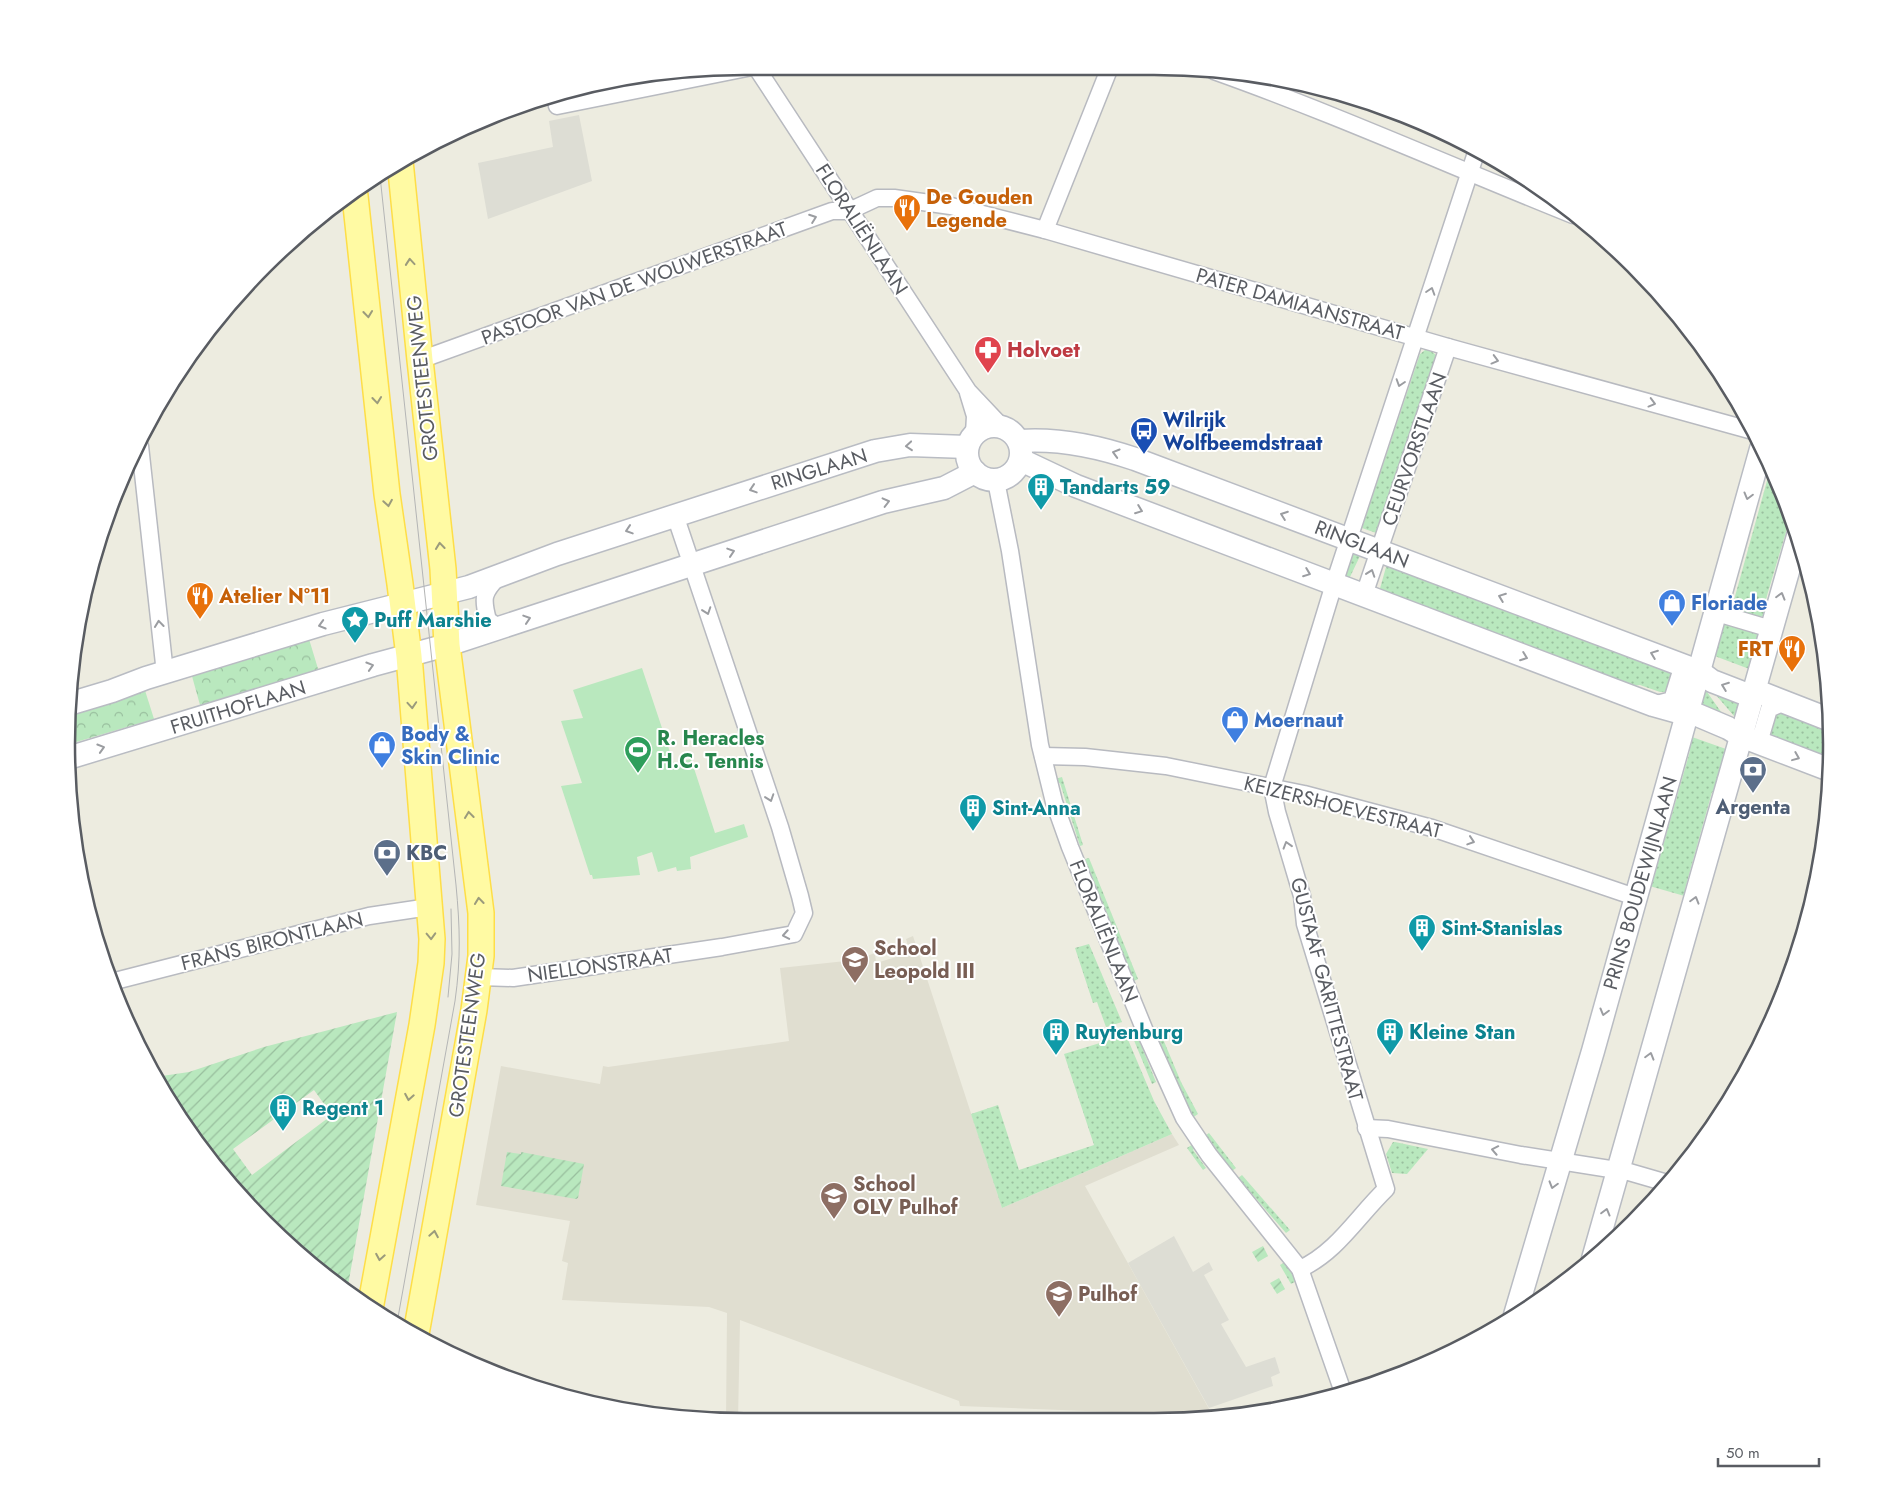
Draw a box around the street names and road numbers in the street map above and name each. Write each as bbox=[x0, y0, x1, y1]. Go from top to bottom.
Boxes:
street label: FLORALIËNLAAN bbox=[808, 158, 915, 301]
street label: PASTOOR VAN DE WOUWERSTRAAT bbox=[477, 214, 792, 352]
street label: PATER DAMIAANSTRAAT bbox=[1193, 261, 1408, 348]
street label: GROTESTEENWEG bbox=[399, 294, 446, 462]
street label: CEURVORSTLAAN bbox=[1375, 368, 1454, 530]
street label: RINGLAAN bbox=[767, 441, 871, 498]
street label: RINGLAAN bbox=[1310, 513, 1413, 576]
street label: FRUITHOFLAAN bbox=[167, 673, 309, 742]
street label: KEIZERSHOEVESTRAAT bbox=[1241, 769, 1446, 846]
street label: PRINS BOUDEWIJNLAAN bbox=[1596, 773, 1685, 993]
street label: FLORALIËNLAAN bbox=[1062, 856, 1145, 1007]
street label: GUSTAAF GARITTESTRAAT bbox=[1283, 874, 1370, 1105]
street label: FRANS BIRONTLAAN bbox=[178, 905, 366, 978]
street label: NIELLONSTRAAT bbox=[526, 941, 675, 990]
street label: GROTESTEENWEG bbox=[442, 951, 493, 1119]

